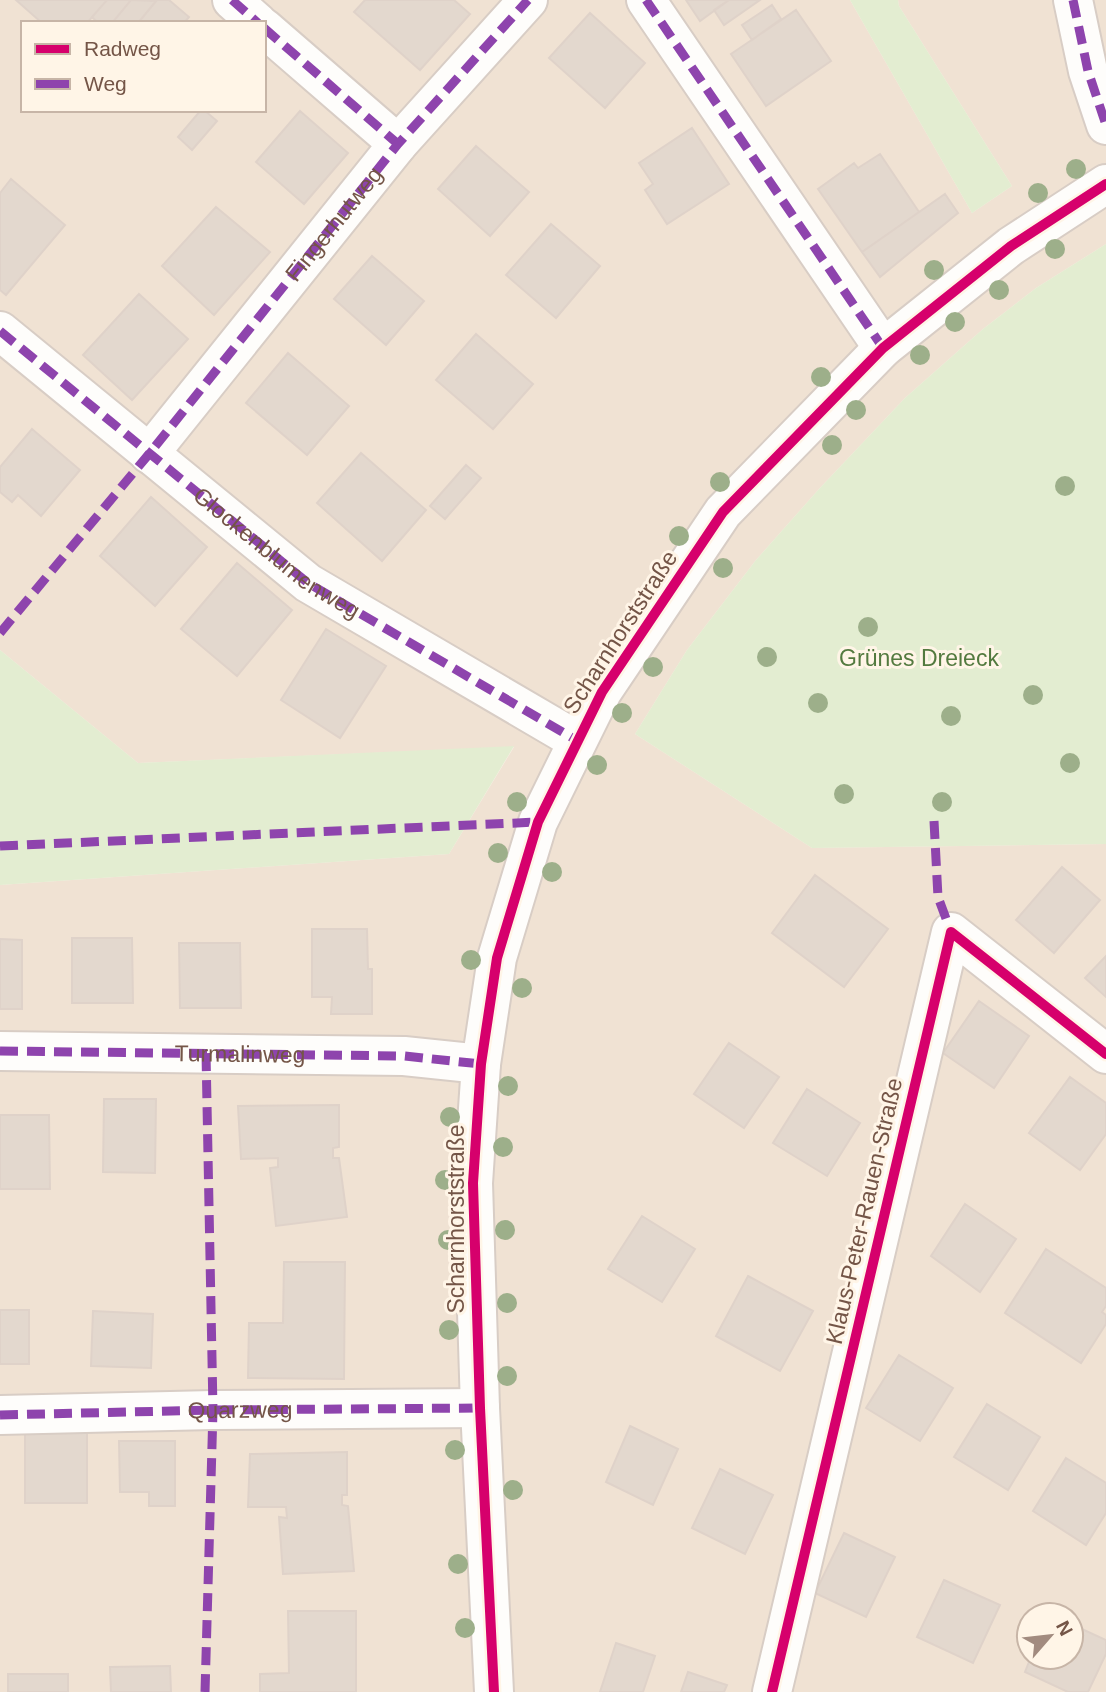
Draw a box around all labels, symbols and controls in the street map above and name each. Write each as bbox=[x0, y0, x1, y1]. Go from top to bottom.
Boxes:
legend bbox=[21, 21, 266, 112]
text: Radweg bbox=[84, 37, 161, 60]
text: Weg bbox=[84, 72, 127, 95]
street label: Fingerhutweg bbox=[280, 161, 388, 286]
street label: Glockenblumenweg bbox=[188, 482, 365, 624]
street label: Scharnhorststraße bbox=[558, 546, 682, 718]
park label: Grünes Dreieck bbox=[839, 645, 999, 671]
street label: Turmalinweg bbox=[174, 1040, 306, 1068]
street label: Klaus-Peter-Rauen-Straße bbox=[821, 1075, 907, 1347]
street label: Scharnhorststraße bbox=[443, 1124, 469, 1314]
street label: Quarzweg bbox=[187, 1396, 292, 1424]
north arrow bbox=[1015, 1601, 1085, 1671]
text: N bbox=[1052, 1617, 1077, 1639]

